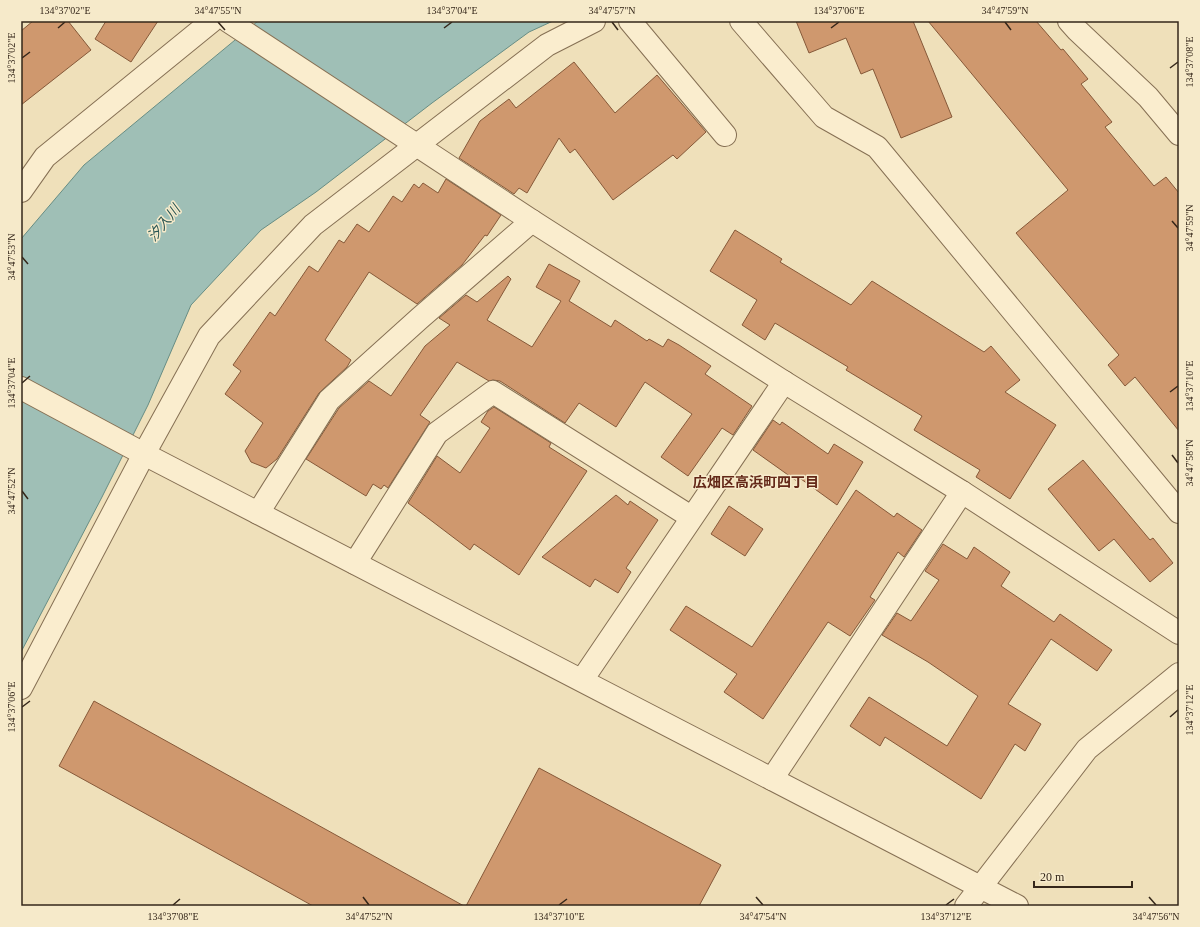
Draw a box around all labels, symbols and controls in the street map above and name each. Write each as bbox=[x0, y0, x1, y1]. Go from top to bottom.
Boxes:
text: 134°37'02"E bbox=[40, 5, 91, 16]
text: 34°47'55"N bbox=[194, 5, 242, 16]
text: 134°37'04"E bbox=[427, 5, 478, 16]
text: 34°47'57"N bbox=[588, 5, 636, 16]
text: 134°37'06"E bbox=[814, 5, 865, 16]
text: 34°47'59"N bbox=[981, 5, 1029, 16]
text: 134°37'02"E bbox=[6, 33, 17, 84]
text: 134°37'08"E bbox=[1184, 37, 1195, 88]
water label: 汐入川 bbox=[145, 200, 184, 244]
text: 34°47'59"N bbox=[1184, 204, 1195, 252]
text: 34°47'53"N bbox=[6, 233, 17, 281]
text: 134°37'04"E bbox=[6, 358, 17, 409]
text: 134°37'10"E bbox=[1184, 361, 1195, 412]
text: 34°47'58"N bbox=[1184, 439, 1195, 487]
text: 34°47'52"N bbox=[6, 467, 17, 515]
district label: 広畑区高浜町四丁目 bbox=[693, 474, 819, 490]
text: 134°37'06"E bbox=[6, 682, 17, 733]
text: 134°37'12"E bbox=[1184, 685, 1195, 736]
scale bar bbox=[1034, 863, 1132, 889]
text: 20 m bbox=[1040, 870, 1065, 884]
text: 134°37'08"E bbox=[148, 911, 199, 922]
text: 34°47'52"N bbox=[345, 911, 393, 922]
text: 134°37'10"E bbox=[534, 911, 585, 922]
text: 34°47'54"N bbox=[739, 911, 787, 922]
text: 134°37'12"E bbox=[921, 911, 972, 922]
text: 34°47'56"N bbox=[1132, 911, 1180, 922]

